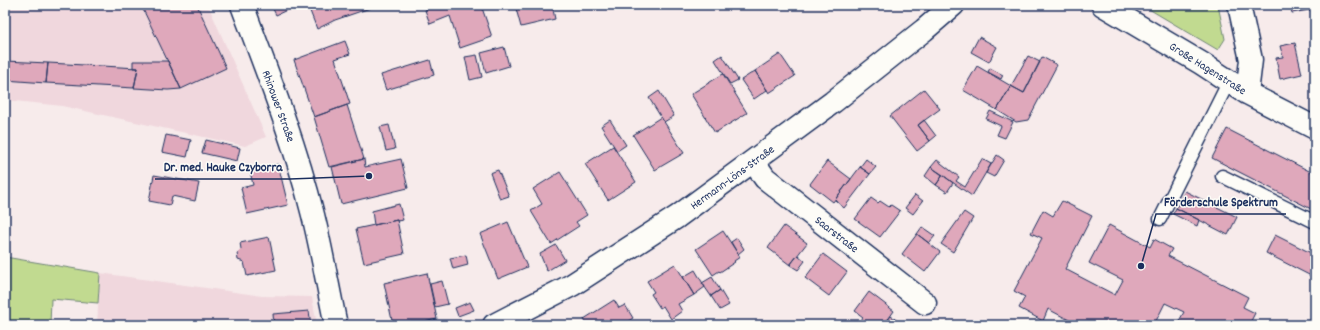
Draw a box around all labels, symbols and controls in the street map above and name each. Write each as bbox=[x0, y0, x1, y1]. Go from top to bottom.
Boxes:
street label: Große Hagenstraße bbox=[1165, 39, 1249, 100]
street label: Rhinower Straße bbox=[257, 68, 298, 145]
street label: Hermann-Löns-Straße bbox=[687, 142, 779, 215]
callout: Dr. med. Hauke Czyborra bbox=[155, 154, 290, 179]
text: Dr. med. Hauke Czyborra bbox=[164, 159, 283, 178]
callout: Förderschule Spektrum bbox=[1156, 189, 1286, 214]
text: Förderschule Spektrum bbox=[1164, 194, 1278, 213]
street label: Saarstraße bbox=[811, 213, 862, 258]

